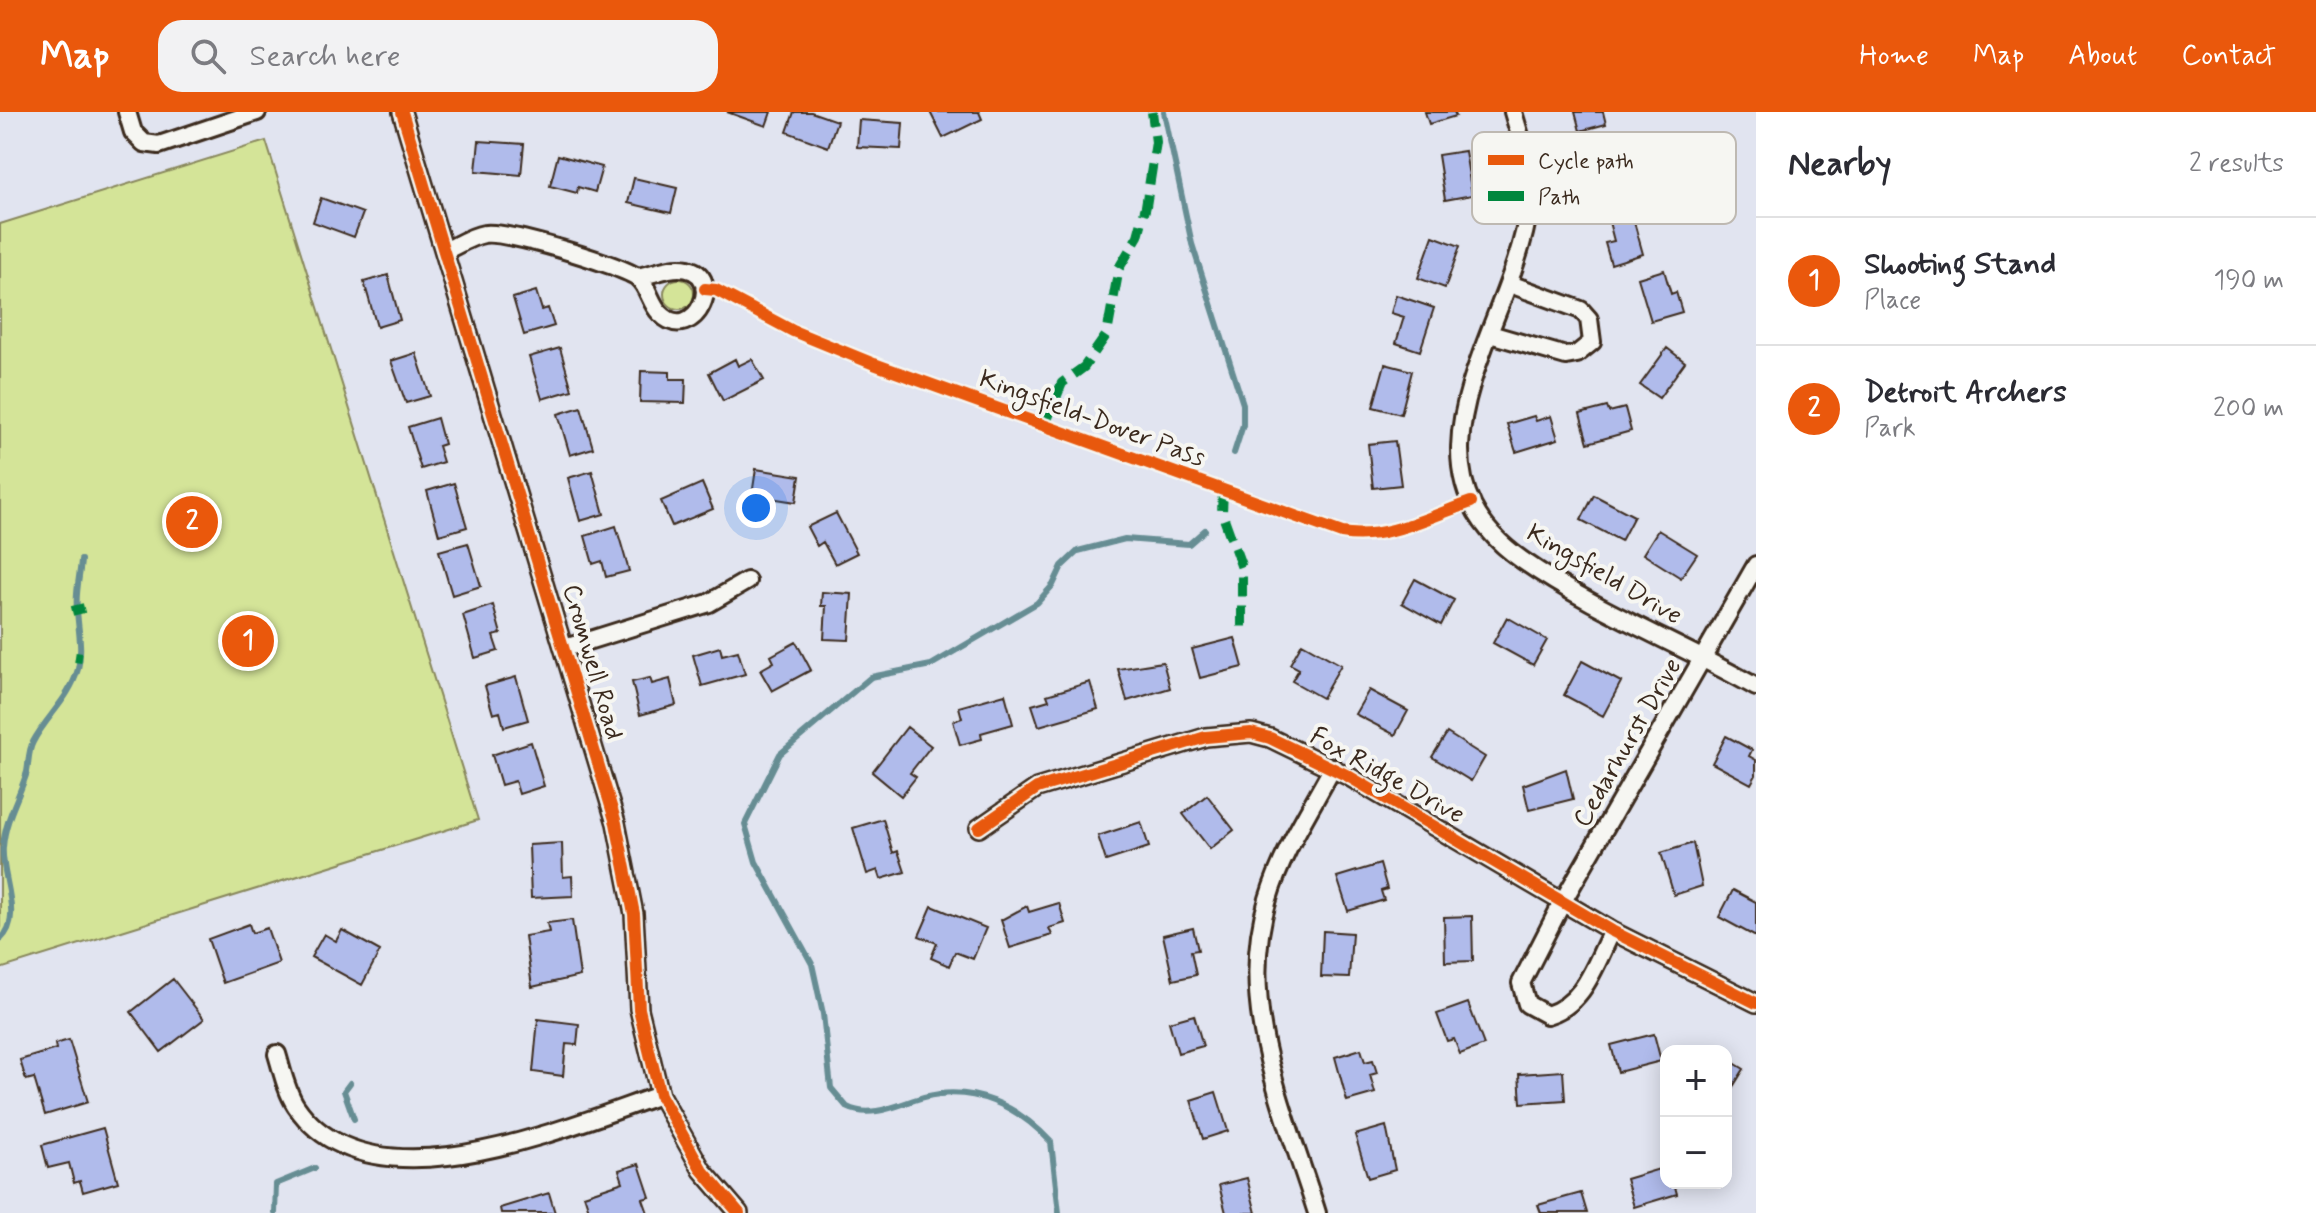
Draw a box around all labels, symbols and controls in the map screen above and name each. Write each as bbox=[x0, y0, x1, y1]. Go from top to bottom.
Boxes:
search box bbox=[158, 20, 718, 92]
text: Map bbox=[40, 32, 110, 81]
icon: search bbox=[186, 34, 230, 78]
text: Search here bbox=[250, 37, 401, 76]
text: Home bbox=[1859, 38, 1929, 75]
text: Map bbox=[1973, 38, 2024, 75]
text: About bbox=[2068, 38, 2137, 75]
text: Contact bbox=[2181, 38, 2276, 75]
legend bbox=[1472, 132, 1736, 224]
text: Nearby bbox=[1788, 142, 1892, 187]
text: 2 results bbox=[2189, 147, 2284, 181]
text: Cycle path bbox=[1538, 148, 1634, 176]
text: Path bbox=[1538, 184, 1580, 212]
text: Shooting Stand bbox=[1864, 245, 2056, 284]
text: 1 bbox=[1808, 264, 1820, 298]
text: 190 m bbox=[2214, 264, 2284, 298]
text: Place bbox=[1864, 284, 1921, 318]
street label: Kingsfield-Dover Pass bbox=[974, 362, 1210, 478]
text: Detroit Archers bbox=[1864, 373, 2067, 412]
text: 2 bbox=[1808, 392, 1820, 426]
text: 200 m bbox=[2213, 392, 2284, 426]
text: Park bbox=[1864, 412, 1916, 446]
your location bbox=[736, 488, 776, 528]
pin: 2 bbox=[166, 492, 218, 552]
street label: Kingsfield Drive bbox=[1519, 517, 1688, 635]
street label: Cromwell Road bbox=[554, 580, 630, 744]
pin: 1 bbox=[222, 611, 274, 671]
street label: Cedarhurst Drive bbox=[1566, 652, 1690, 834]
street label: Fox Ridge Drive bbox=[1302, 719, 1470, 835]
map controls bbox=[1660, 1045, 1732, 1189]
button: + bbox=[1660, 1045, 1732, 1117]
button: − bbox=[1660, 1117, 1732, 1189]

